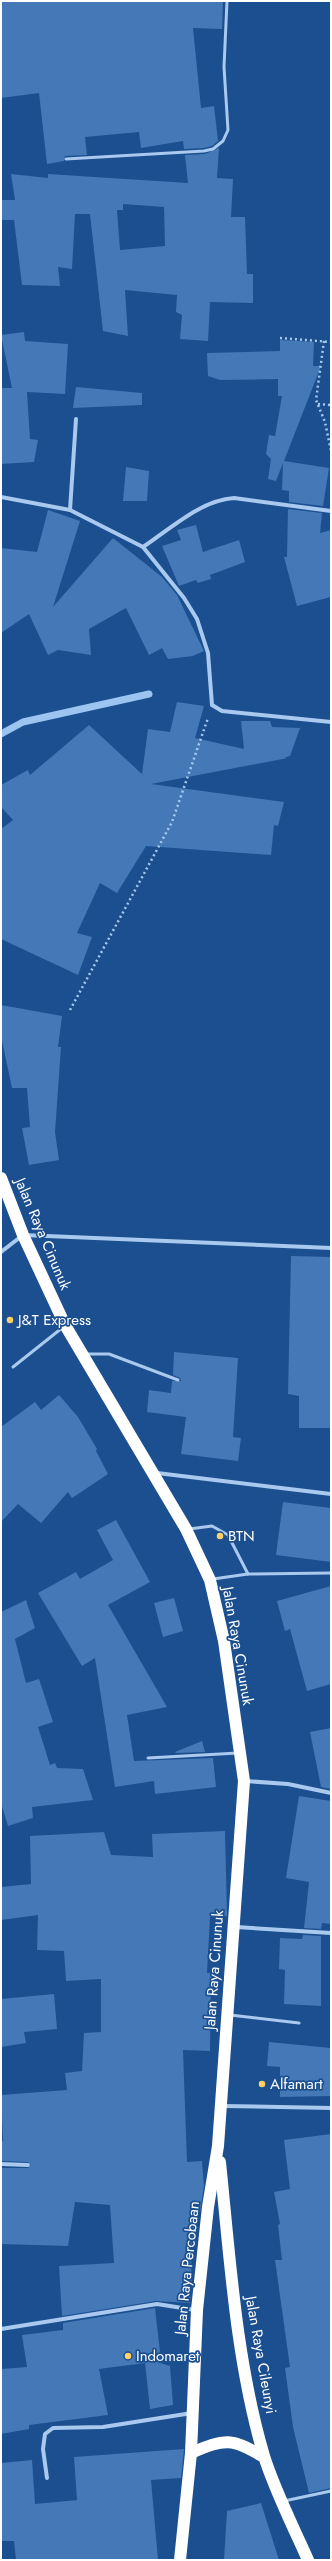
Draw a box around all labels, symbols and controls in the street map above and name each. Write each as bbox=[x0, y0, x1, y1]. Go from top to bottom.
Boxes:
street label: Jalan Raya Cinunuk bbox=[9, 1173, 77, 1294]
place label: J&T Express bbox=[16, 1309, 91, 1331]
marker: J&T Express bbox=[5, 1315, 15, 1325]
place label: BTN bbox=[228, 1525, 255, 1547]
marker: BTN bbox=[215, 1531, 225, 1541]
street label: Jalan Raya Cinunuk bbox=[216, 1583, 259, 1707]
street label: Jalan Raya Cinunuk bbox=[199, 1909, 229, 2033]
place label: Alfamart bbox=[270, 2073, 323, 2095]
marker: Alfamart bbox=[257, 2079, 267, 2089]
street label: Jalan Raya Percobaan bbox=[169, 2200, 205, 2338]
street label: Jalan Raya Cileunyi bbox=[239, 2292, 282, 2416]
place label: Indomaret bbox=[136, 2345, 200, 2367]
marker: Indomaret bbox=[123, 2351, 133, 2361]

